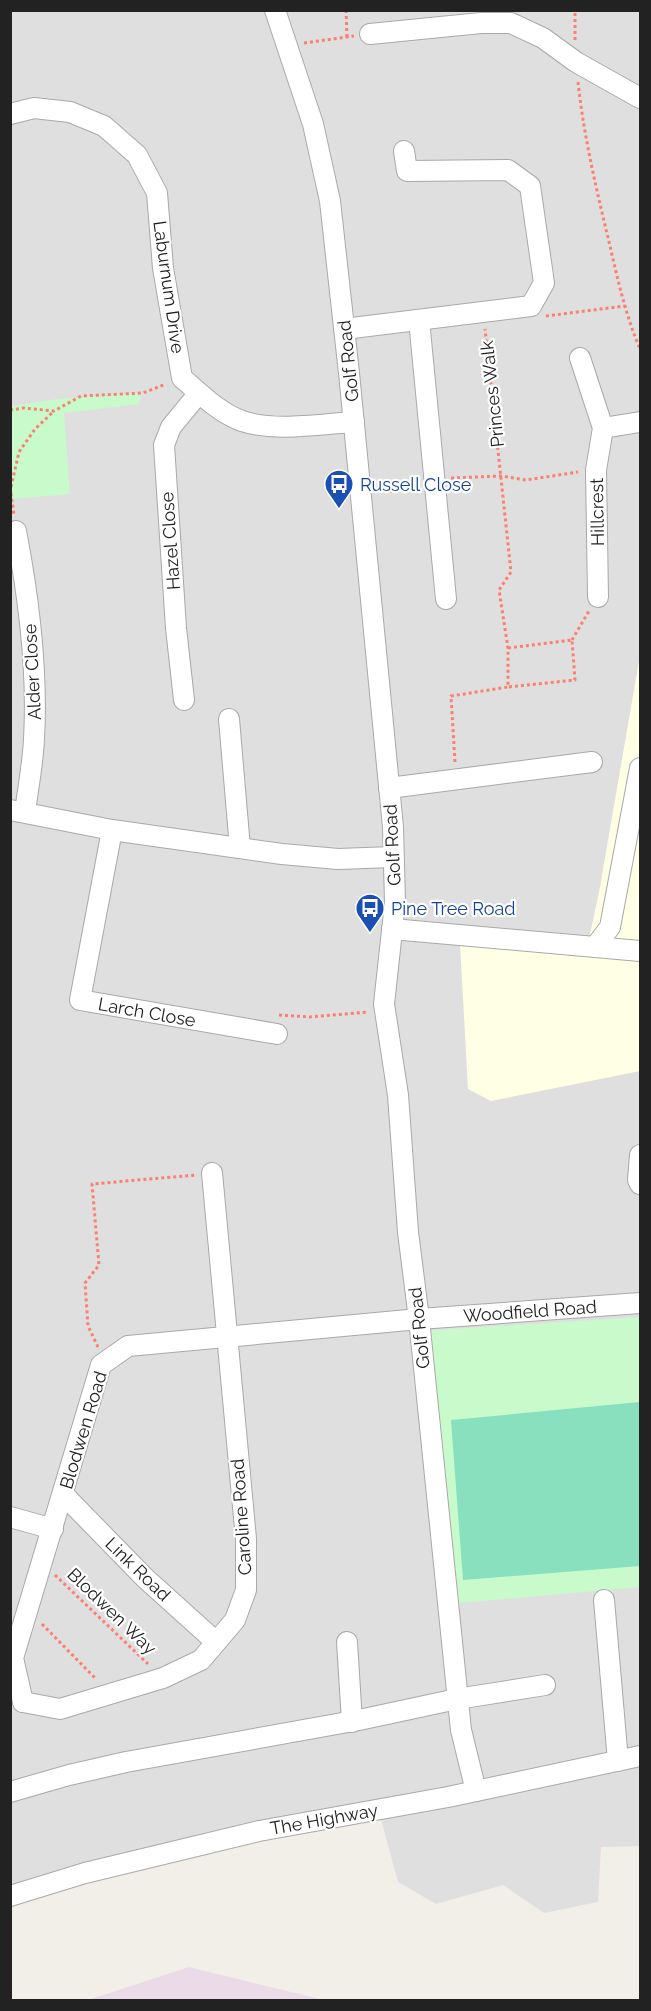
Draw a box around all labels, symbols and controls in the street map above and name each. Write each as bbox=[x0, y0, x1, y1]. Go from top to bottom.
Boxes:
street label: Laburnum Drive bbox=[149, 219, 189, 355]
street label: Golf Road bbox=[333, 319, 363, 403]
street label: Princes Walk bbox=[476, 339, 508, 448]
bus stop icon: Russell Close bbox=[323, 468, 355, 510]
place label: Russell Close bbox=[360, 474, 472, 495]
street label: Hillcrest bbox=[586, 478, 608, 546]
street label: Hazel Close bbox=[156, 491, 184, 591]
street label: Alder Close bbox=[19, 623, 45, 721]
street label: Golf Road bbox=[379, 804, 405, 886]
bus stop icon: Pine Tree Road bbox=[354, 892, 386, 934]
place label: Pine Tree Road bbox=[391, 898, 516, 919]
street label: Larch Close bbox=[97, 993, 198, 1031]
street label: Golf Road bbox=[404, 1286, 434, 1370]
street label: Woodfield Road bbox=[463, 1296, 597, 1326]
street label: Blodwen Road bbox=[55, 1369, 111, 1491]
street label: Caroline Road bbox=[226, 1458, 256, 1576]
street label: Link Road bbox=[101, 1533, 175, 1605]
street label: Blodwen Way bbox=[63, 1563, 161, 1659]
street label: The Highway bbox=[269, 1799, 380, 1839]

